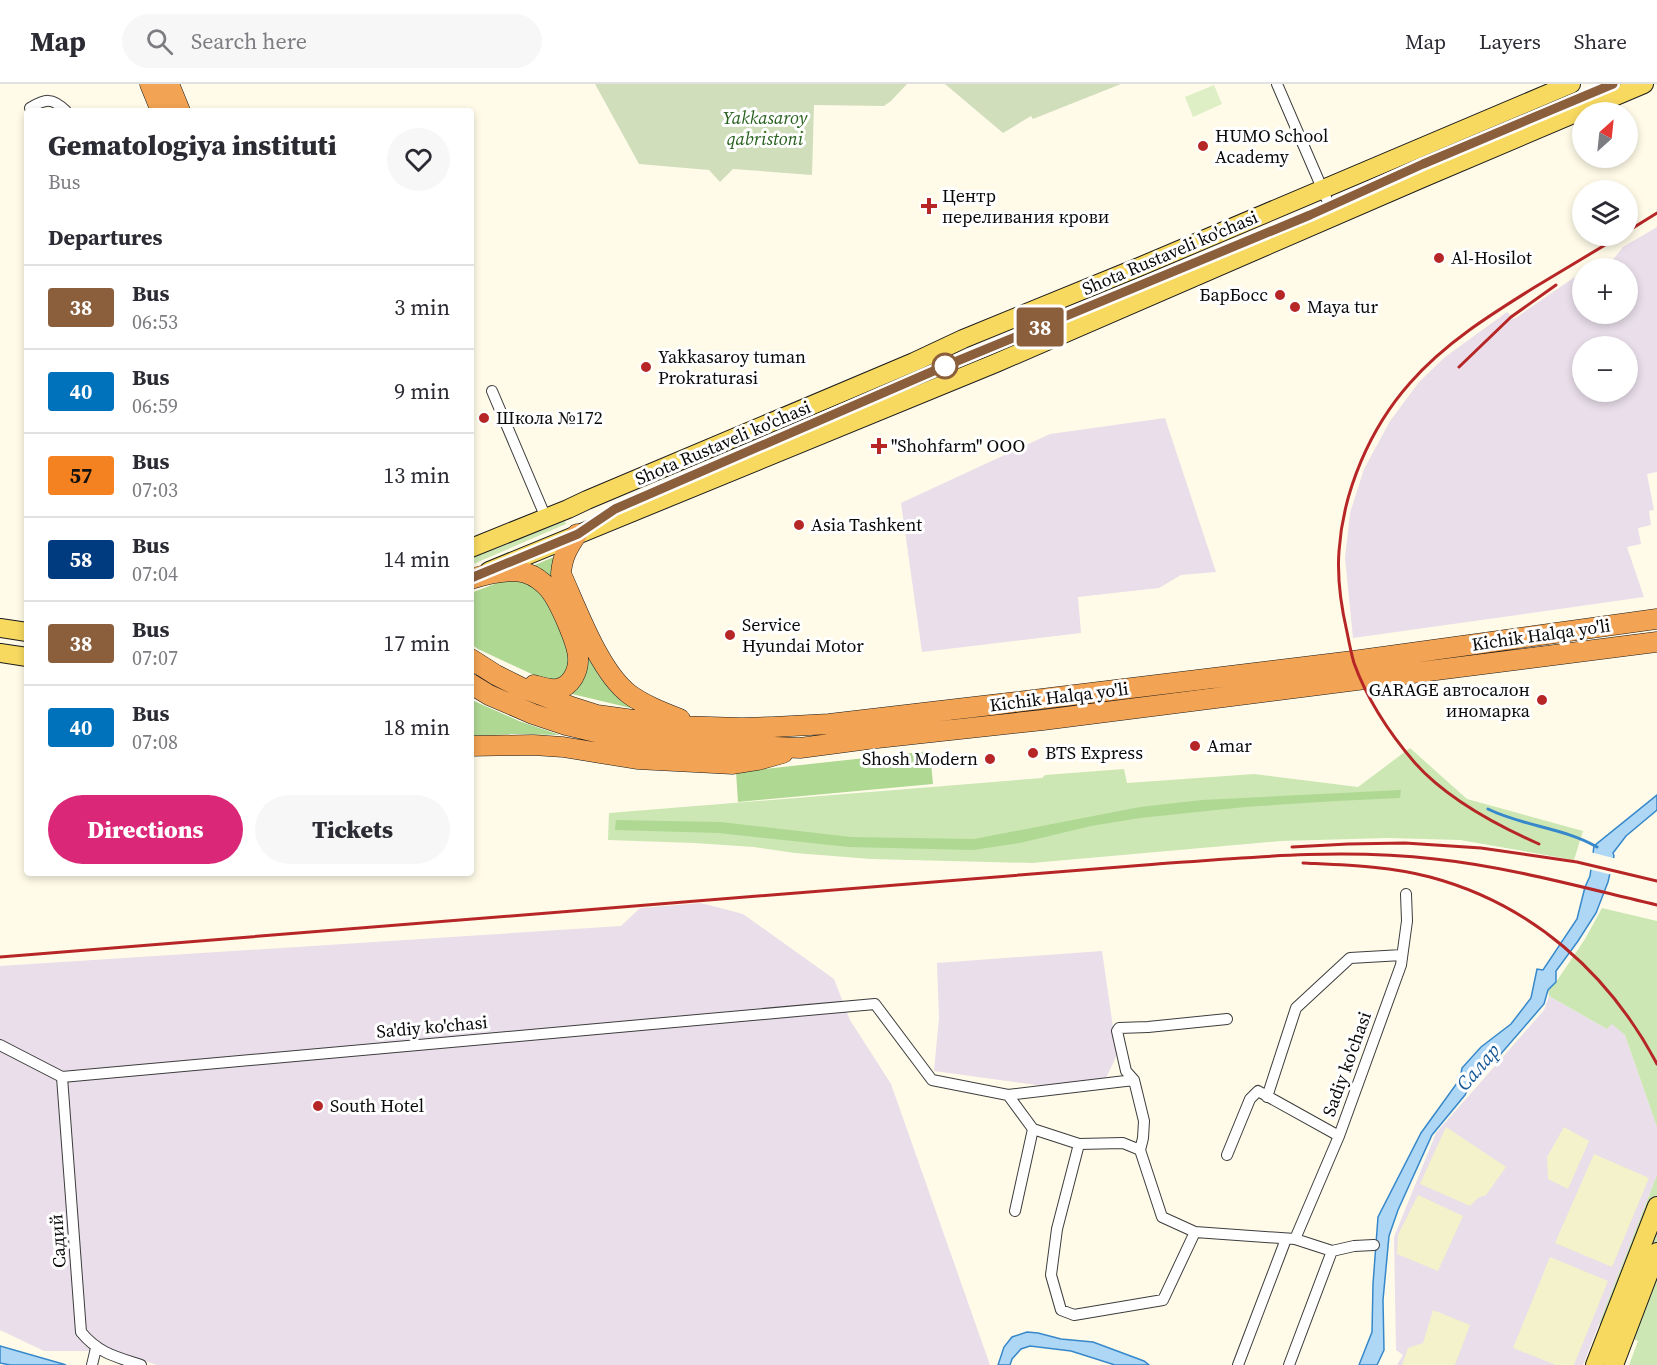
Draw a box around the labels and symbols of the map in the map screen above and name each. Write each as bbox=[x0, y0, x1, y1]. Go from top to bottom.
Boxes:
north arrow bbox=[1572, 102, 1638, 168]
park label: Yakkasaroy qabristoni bbox=[723, 105, 808, 151]
place label: HUMO School Academy bbox=[1215, 123, 1328, 169]
marker: HUMO School Academy bbox=[1196, 139, 1210, 153]
place label: Центр переливания крови bbox=[942, 183, 1109, 229]
marker: Центр переливания крови bbox=[920, 197, 938, 215]
street label: Shota Rustaveli ko'chasi bbox=[1078, 204, 1262, 301]
place label: Al-Hosilot bbox=[1451, 245, 1532, 270]
marker: Al-Hosilot bbox=[1432, 251, 1446, 265]
place label: БарБосс bbox=[1199, 282, 1268, 307]
marker: БарБосс bbox=[1273, 288, 1287, 302]
place label: Maya tur bbox=[1307, 294, 1378, 319]
marker: Maya tur bbox=[1288, 300, 1302, 314]
line badge: 38 bbox=[1013, 308, 1067, 346]
place label: Yakkasaroy tuman Prokraturasi bbox=[658, 344, 806, 390]
unlabelled marker bbox=[932, 353, 958, 379]
marker: Yakkasaroy tuman Prokraturasi bbox=[639, 360, 653, 374]
street label: Shota Rustaveli ko'chasi bbox=[631, 394, 815, 491]
place label: Школа №172 bbox=[496, 405, 603, 430]
marker: Школа №172 bbox=[477, 411, 491, 425]
place label: "Shohfarm" OOO bbox=[891, 433, 1025, 458]
marker: "Shohfarm" OOO bbox=[872, 439, 886, 453]
place label: Asia Tashkent bbox=[811, 512, 922, 537]
marker: Asia Tashkent bbox=[792, 518, 806, 532]
place label: Service Hyundai Motor bbox=[742, 612, 864, 658]
street label: Kichik Halqa yo'li bbox=[1470, 612, 1612, 657]
marker: Service Hyundai Motor bbox=[723, 628, 737, 642]
street label: Kichik Halqa yo'li bbox=[988, 676, 1130, 717]
place label: GARAGE автосалон иномарка bbox=[1369, 677, 1531, 723]
marker: GARAGE автосалон иномарка bbox=[1535, 693, 1549, 707]
place label: Amar bbox=[1207, 733, 1252, 758]
marker: Amar bbox=[1188, 739, 1202, 753]
place label: BTS Express bbox=[1045, 740, 1143, 765]
place label: Shosh Modern bbox=[862, 746, 978, 771]
marker: BTS Express bbox=[1026, 746, 1040, 760]
marker: Shosh Modern bbox=[983, 752, 997, 766]
street label: Sadiy ko'chasi bbox=[1316, 1008, 1377, 1120]
street label: Sa'diy ko'chasi bbox=[375, 1009, 489, 1044]
water label: Салар bbox=[1450, 1037, 1506, 1097]
place label: South Hotel bbox=[330, 1093, 424, 1118]
marker: South Hotel bbox=[311, 1099, 325, 1113]
street label: Садий bbox=[43, 1213, 72, 1269]

